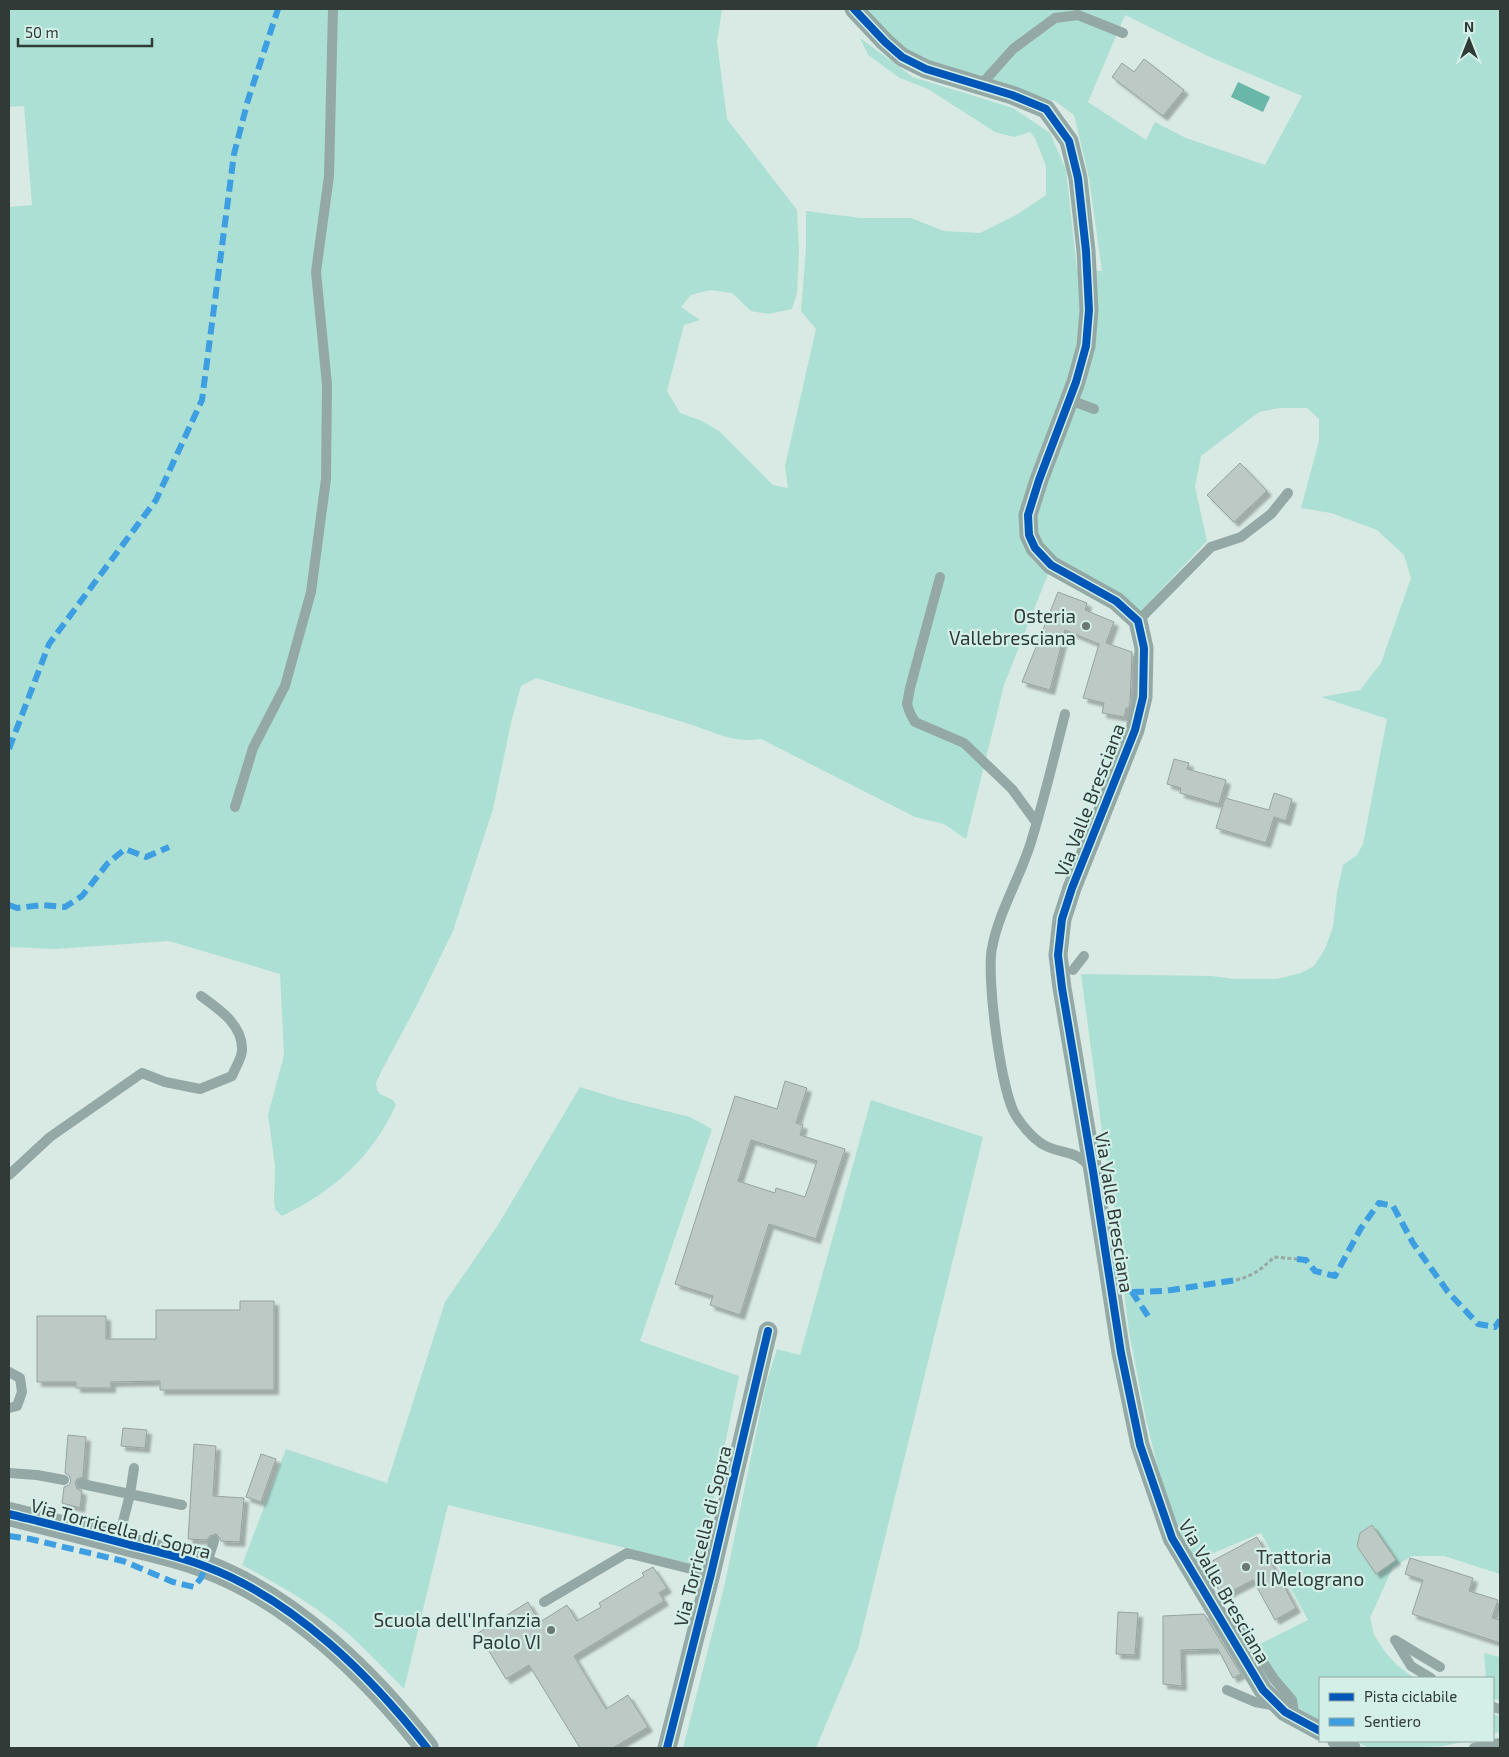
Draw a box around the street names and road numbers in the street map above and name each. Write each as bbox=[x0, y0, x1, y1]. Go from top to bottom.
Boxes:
street label: Via Valle Bresciana bbox=[1049, 720, 1129, 880]
street label: Via Valle Bresciana bbox=[1091, 1130, 1139, 1294]
street label: Via Torricella di Sopra bbox=[668, 1443, 736, 1629]
street label: Via Torricella di Sopra bbox=[28, 1493, 214, 1563]
street label: Via Valle Bresciana bbox=[1174, 1515, 1276, 1667]

